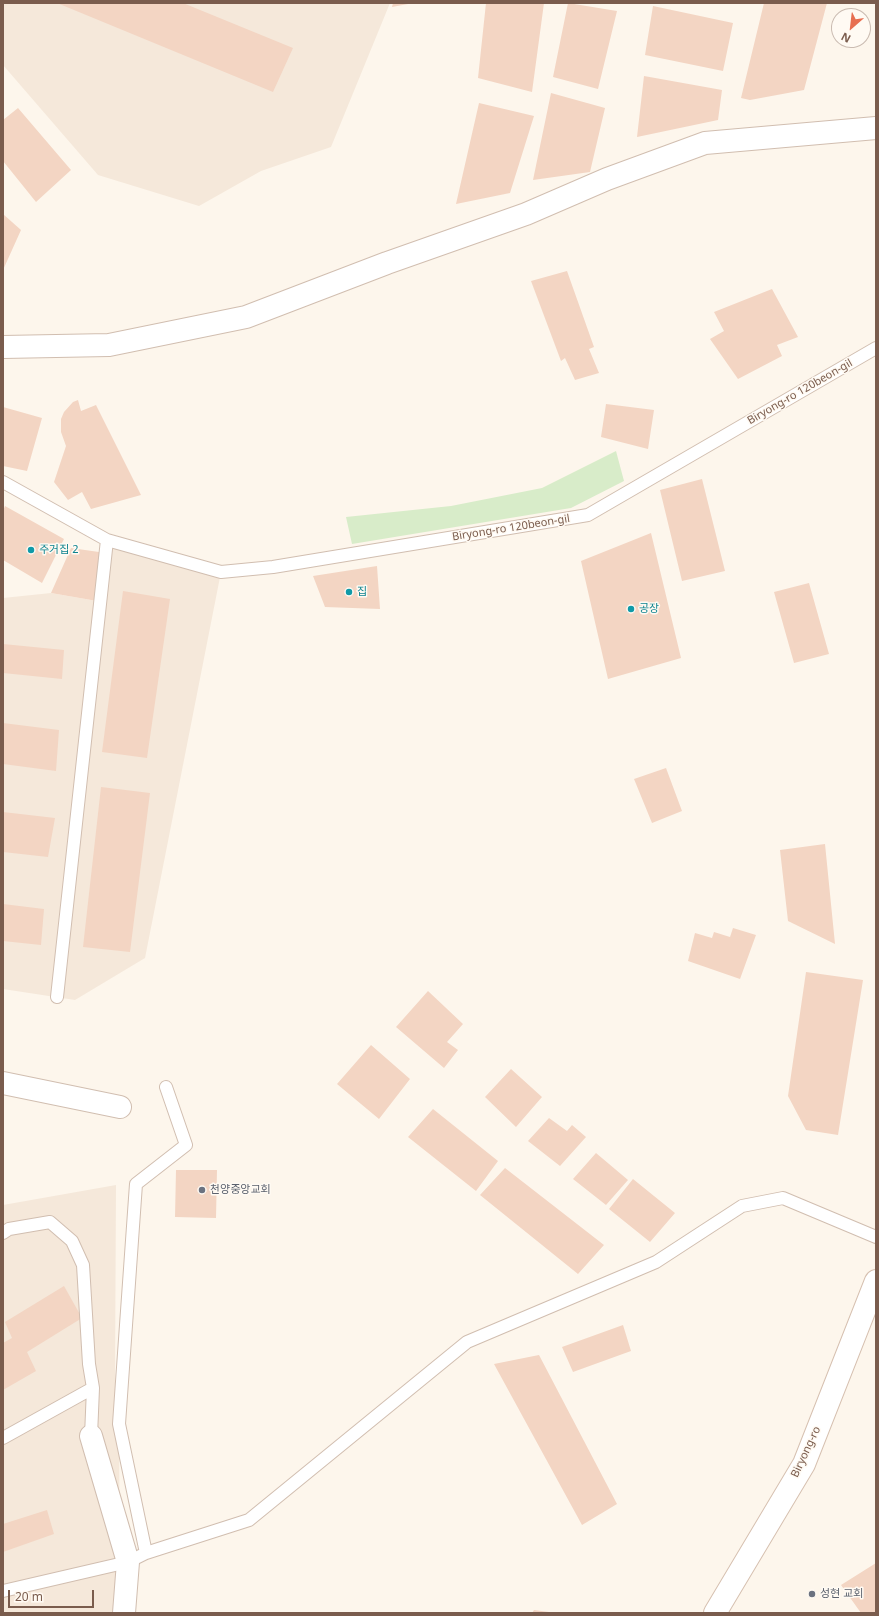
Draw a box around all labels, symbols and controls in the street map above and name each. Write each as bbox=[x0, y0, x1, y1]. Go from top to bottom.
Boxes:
north arrow bbox=[831, 8, 871, 48]
text: N bbox=[838, 29, 853, 47]
street label: Biryong-ro 120beon-gil bbox=[745, 357, 855, 427]
street label: Biryong-ro 120beon-gil bbox=[451, 512, 571, 544]
place label: 주거집 2 bbox=[39, 543, 79, 557]
marker: 주거집 2 bbox=[26, 545, 36, 555]
place label: 집 bbox=[357, 585, 367, 599]
marker: 집 bbox=[344, 587, 354, 597]
place label: 공장 bbox=[639, 602, 659, 616]
marker: 공장 bbox=[626, 604, 636, 614]
place label: 천양중앙교회 bbox=[210, 1183, 271, 1197]
marker: 천양중앙교회 bbox=[197, 1185, 207, 1195]
street label: Biryong-ro bbox=[788, 1424, 824, 1480]
scale bar bbox=[10, 1582, 96, 1608]
place label: 성현 교회 bbox=[820, 1587, 863, 1601]
text: 20 m bbox=[15, 1588, 43, 1605]
marker: 성현 교회 bbox=[807, 1589, 817, 1599]

